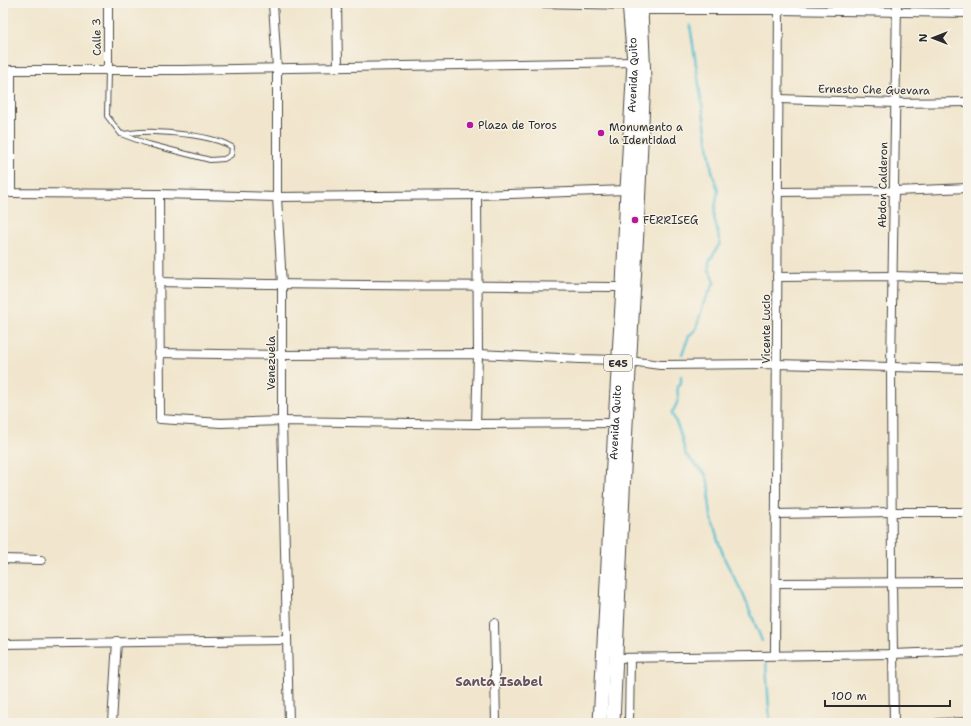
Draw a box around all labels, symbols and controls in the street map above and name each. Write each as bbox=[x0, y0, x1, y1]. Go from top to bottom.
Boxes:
street label: Calle 3 bbox=[89, 18, 105, 56]
north arrow bbox=[913, 18, 953, 58]
text: N bbox=[916, 33, 931, 42]
street label: Avenida Quito bbox=[624, 36, 642, 113]
street label: Ernesto Che Guevara bbox=[818, 82, 930, 98]
place label: Plaza de Toros bbox=[478, 118, 557, 133]
marker: Plaza de Toros bbox=[465, 120, 475, 130]
place label: Monumento a la Identidad bbox=[609, 120, 683, 148]
marker: Monumento a la Identidad bbox=[596, 128, 606, 138]
street label: Abdon Calderon bbox=[875, 142, 891, 228]
place label: FERRISEG bbox=[643, 213, 699, 228]
marker: FERRISEG bbox=[630, 215, 640, 225]
street label: Vicente Lucio bbox=[759, 294, 774, 364]
street label: Venezuela bbox=[264, 336, 279, 390]
road number: E45 bbox=[604, 355, 632, 371]
street label: Avenida Quito bbox=[606, 384, 625, 460]
district label: Santa Isabel bbox=[455, 673, 543, 690]
scale bar bbox=[825, 682, 950, 708]
text: 100 m bbox=[831, 688, 867, 704]

